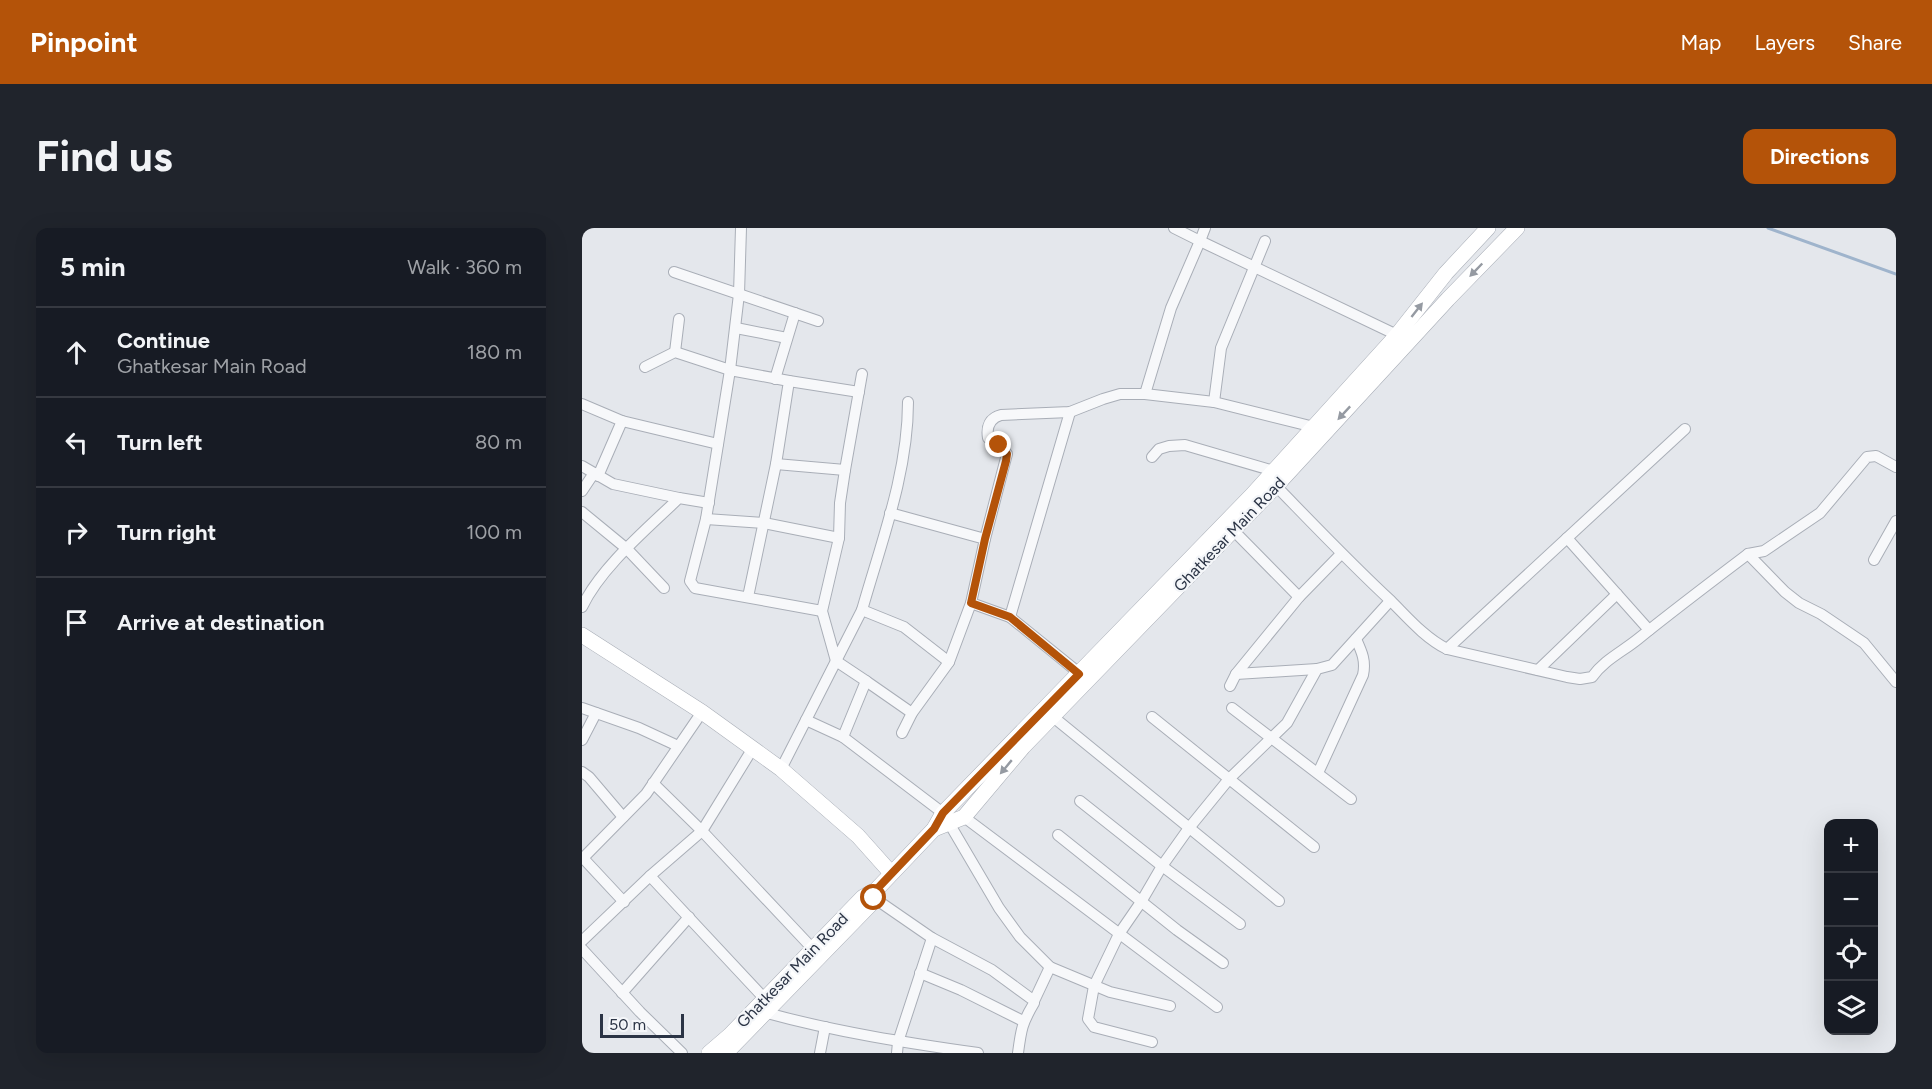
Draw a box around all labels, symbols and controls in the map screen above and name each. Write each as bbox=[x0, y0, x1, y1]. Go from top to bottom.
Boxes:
text: Pinpoint bbox=[30, 25, 138, 59]
text: Map bbox=[1681, 30, 1721, 55]
text: Layers bbox=[1754, 30, 1815, 55]
text: Share bbox=[1848, 30, 1902, 55]
button: Directions bbox=[1743, 129, 1896, 184]
text: Find us bbox=[36, 131, 173, 182]
text: 5 min bbox=[60, 251, 126, 283]
text: Walk · 360 m bbox=[407, 255, 522, 279]
one-way arrow bbox=[1470, 262, 1483, 277]
one-way arrow bbox=[1410, 303, 1422, 318]
text: Continue bbox=[117, 327, 210, 354]
icon: ahead bbox=[60, 336, 93, 369]
text: 180 m bbox=[467, 340, 522, 364]
text: Ghatkesar Main Road bbox=[117, 354, 307, 378]
one-way arrow bbox=[1338, 405, 1351, 420]
icon: left bbox=[60, 426, 93, 459]
text: Turn left bbox=[117, 429, 203, 456]
text: 80 m bbox=[475, 430, 522, 454]
route end bbox=[985, 431, 1011, 457]
street label: Ghatkesar Main Road bbox=[1170, 473, 1289, 596]
icon: right bbox=[60, 516, 93, 549]
text: Turn right bbox=[117, 519, 216, 546]
text: 100 m bbox=[466, 520, 522, 544]
icon: arrive bbox=[60, 606, 93, 639]
text: Arrive at destination bbox=[117, 609, 325, 636]
one-way arrow bbox=[1000, 759, 1013, 774]
map controls bbox=[1824, 819, 1878, 1035]
button: + bbox=[1824, 819, 1878, 873]
button: − bbox=[1824, 873, 1878, 927]
route start bbox=[860, 884, 886, 910]
street label: Ghatkesar Main Road bbox=[733, 909, 852, 1032]
button: locate bbox=[1824, 927, 1878, 981]
button: layers bbox=[1824, 981, 1878, 1035]
scale bar bbox=[600, 1011, 684, 1038]
text: 50 m bbox=[609, 1015, 646, 1034]

